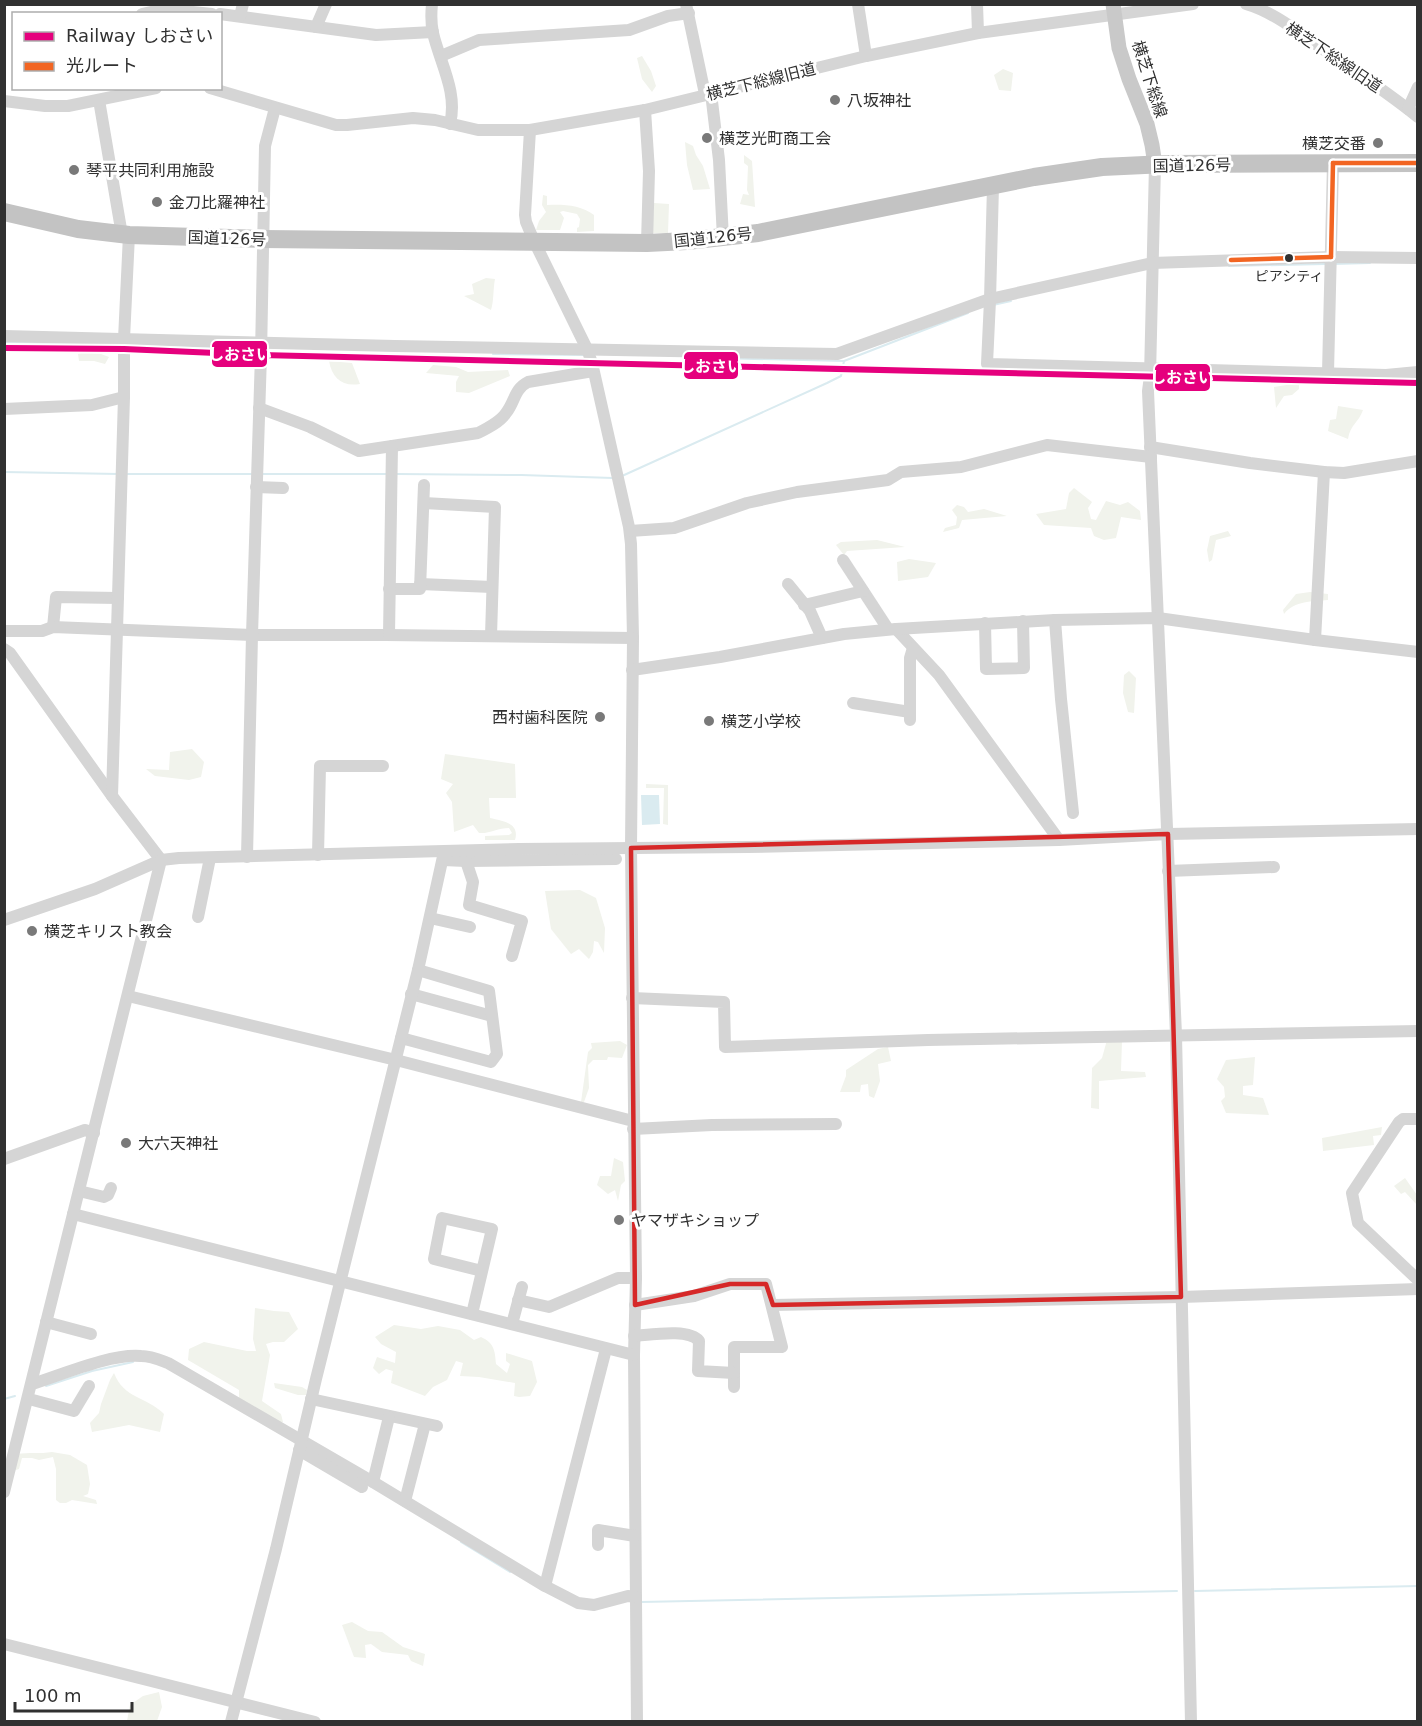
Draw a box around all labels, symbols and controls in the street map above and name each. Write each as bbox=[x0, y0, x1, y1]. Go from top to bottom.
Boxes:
legend bbox=[12, 12, 222, 90]
street label: 横芝下総線旧道 bbox=[1282, 18, 1385, 97]
text: Railway しおさい bbox=[66, 25, 213, 46]
street label: 横芝下総線 bbox=[1128, 38, 1171, 120]
text: 光ルート bbox=[66, 55, 138, 76]
street label: 横芝下総線旧道 bbox=[704, 59, 818, 104]
place label: 八坂神社 bbox=[847, 91, 911, 110]
marker: 八坂神社 bbox=[828, 93, 842, 107]
place label: 横芝光町商工会 bbox=[719, 129, 831, 148]
marker: 横芝光町商工会 bbox=[700, 131, 714, 145]
place label: 横芝交番 bbox=[1302, 134, 1366, 153]
marker: 横芝交番 bbox=[1371, 136, 1385, 150]
street label: 国道126号 bbox=[1153, 155, 1231, 176]
place label: 琴平共同利用施設 bbox=[86, 161, 214, 180]
marker: 琴平共同利用施設 bbox=[67, 163, 81, 177]
place label: 金刀比羅神社 bbox=[169, 193, 265, 212]
marker: 金刀比羅神社 bbox=[150, 195, 164, 209]
street label: 国道126号 bbox=[673, 224, 753, 251]
street label: 国道126号 bbox=[187, 228, 267, 249]
marker: ピアシティ bbox=[1283, 252, 1295, 264]
place label: ピアシティ bbox=[1255, 268, 1323, 284]
line badge: しおさい bbox=[211, 340, 268, 368]
text: しおさい bbox=[208, 345, 272, 364]
line badge: しおさい bbox=[683, 351, 739, 380]
text: しおさい bbox=[679, 357, 743, 376]
line badge: しおさい bbox=[1154, 363, 1211, 392]
text: しおさい bbox=[1150, 368, 1214, 387]
place label: 西村歯科医院 bbox=[492, 708, 588, 727]
marker: 西村歯科医院 bbox=[593, 710, 607, 724]
place label: 横芝小学校 bbox=[721, 712, 801, 731]
marker: 横芝小学校 bbox=[702, 714, 716, 728]
place label: 横芝キリスト教会 bbox=[44, 922, 172, 941]
marker: 横芝キリスト教会 bbox=[25, 924, 39, 938]
place label: 大六天神社 bbox=[138, 1134, 218, 1153]
marker: 大六天神社 bbox=[119, 1136, 133, 1150]
place label: ヤマザキショップ bbox=[631, 1211, 759, 1230]
marker: ヤマザキショップ bbox=[612, 1213, 626, 1227]
scale bar bbox=[15, 1675, 132, 1713]
text: 100 m bbox=[24, 1685, 82, 1706]

